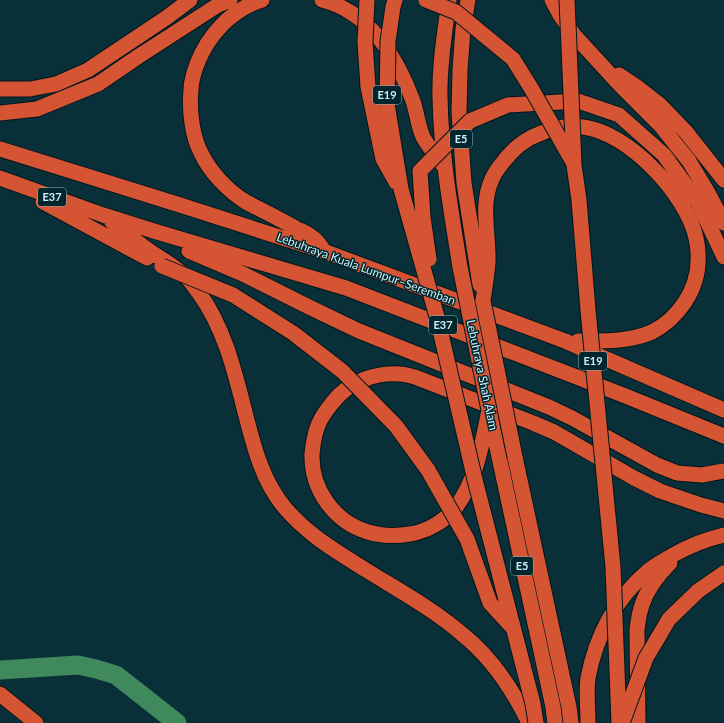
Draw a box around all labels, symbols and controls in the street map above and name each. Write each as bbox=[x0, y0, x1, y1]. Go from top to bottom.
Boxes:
road number: E19 bbox=[373, 86, 401, 104]
road number: E5 bbox=[450, 130, 472, 148]
road number: E37 bbox=[38, 188, 66, 206]
street label: Lebuhraya Kuala Lumpur–Seremban bbox=[275, 229, 458, 308]
road number: E37 bbox=[429, 316, 457, 334]
street label: Lebuhraya Shah Alam bbox=[463, 318, 502, 432]
road number: E19 bbox=[579, 352, 607, 370]
road number: E5 bbox=[511, 557, 533, 575]

